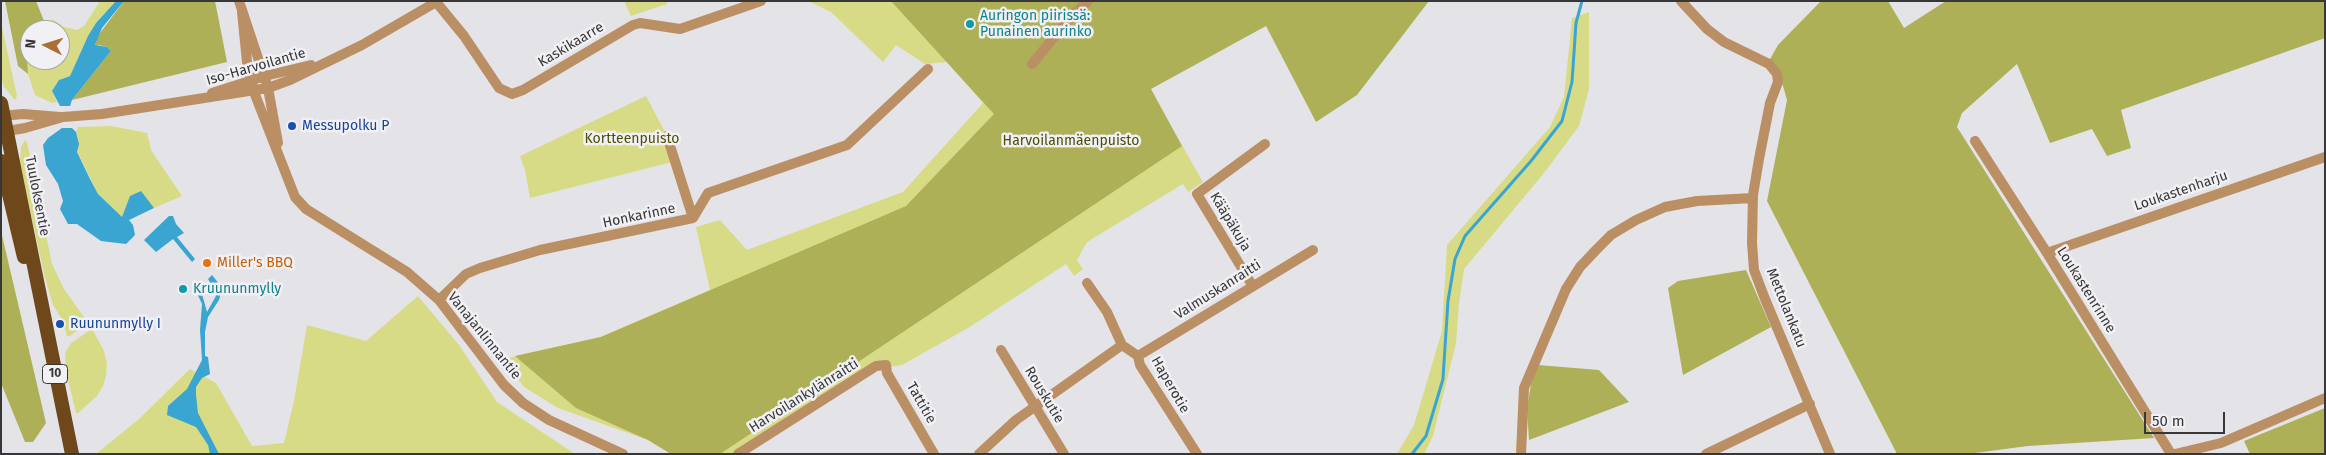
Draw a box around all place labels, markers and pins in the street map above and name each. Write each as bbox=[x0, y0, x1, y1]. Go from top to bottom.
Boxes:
place label: Auringon piirissä: Punainen aurinko bbox=[980, 8, 1092, 40]
marker: Auringon piirissä: Punainen aurinko bbox=[964, 18, 976, 30]
place label: Messupolku P bbox=[302, 118, 389, 134]
marker: Messupolku P bbox=[286, 120, 298, 132]
place label: Miller's BBQ bbox=[217, 255, 293, 271]
marker: Miller's BBQ bbox=[201, 257, 213, 269]
place label: Kruununmylly bbox=[193, 281, 281, 297]
marker: Kruununmylly bbox=[177, 283, 189, 295]
place label: Ruununmylly I bbox=[70, 316, 161, 332]
marker: Ruununmylly I bbox=[54, 318, 66, 330]

